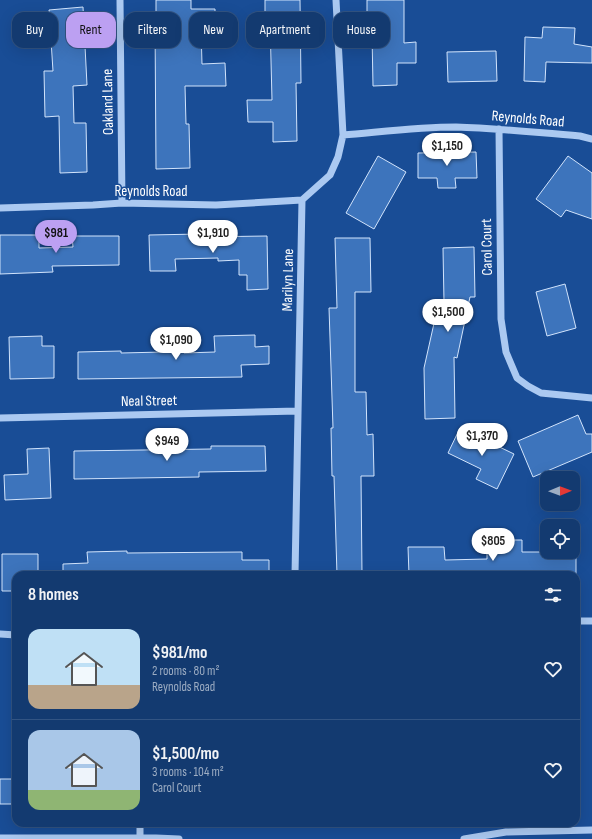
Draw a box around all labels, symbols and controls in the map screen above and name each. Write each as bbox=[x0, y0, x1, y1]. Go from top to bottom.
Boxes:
chip: Buy bbox=[12, 12, 58, 48]
chip: Rent bbox=[66, 12, 116, 48]
chip: Filters bbox=[124, 12, 181, 48]
chip: New bbox=[189, 12, 238, 48]
chip: Apartment bbox=[246, 12, 325, 48]
chip: House bbox=[333, 12, 390, 48]
street label: Oakland Lane bbox=[98, 69, 118, 135]
street label: Reynolds Road bbox=[491, 106, 565, 132]
pin: $1,150 bbox=[414, 133, 480, 167]
text: $1,150 bbox=[431, 138, 463, 154]
street label: Reynolds Road bbox=[115, 182, 187, 201]
street label: Carol Court bbox=[477, 218, 497, 276]
pin: $981 bbox=[32, 220, 80, 254]
pin: $1,910 bbox=[180, 220, 246, 254]
text: $981 bbox=[44, 225, 68, 241]
text: $1,910 bbox=[197, 225, 229, 241]
street label: Marilyn Lane bbox=[278, 248, 298, 312]
pin: $1,500 bbox=[415, 299, 481, 333]
text: $1,500 bbox=[431, 304, 465, 320]
pin: $1,090 bbox=[143, 327, 209, 361]
text: $1,090 bbox=[159, 332, 193, 348]
street label: Neal Street bbox=[121, 391, 178, 411]
pin: $1,370 bbox=[449, 423, 515, 457]
pin: $949 bbox=[143, 428, 191, 462]
text: $1,370 bbox=[466, 428, 498, 444]
text: $949 bbox=[154, 433, 180, 449]
north arrow bbox=[540, 471, 580, 511]
map controls bbox=[540, 471, 580, 559]
button: locate bbox=[540, 519, 580, 559]
pin: $805 bbox=[469, 528, 517, 562]
text: $805 bbox=[481, 533, 505, 549]
icon: filters bbox=[542, 584, 564, 606]
text: 8 homes bbox=[28, 585, 79, 605]
text: $981/mo bbox=[152, 643, 208, 663]
icon: home bbox=[60, 645, 108, 693]
icon: heart bbox=[542, 658, 564, 680]
text: 2 rooms · 80 m² bbox=[152, 663, 219, 679]
text: Reynolds Road bbox=[152, 679, 215, 695]
text: $1,500/mo bbox=[152, 744, 219, 764]
icon: home bbox=[60, 746, 108, 794]
icon: heart bbox=[542, 759, 564, 781]
text: 3 rooms · 104 m² bbox=[152, 764, 224, 780]
text: Carol Court bbox=[152, 780, 201, 796]

